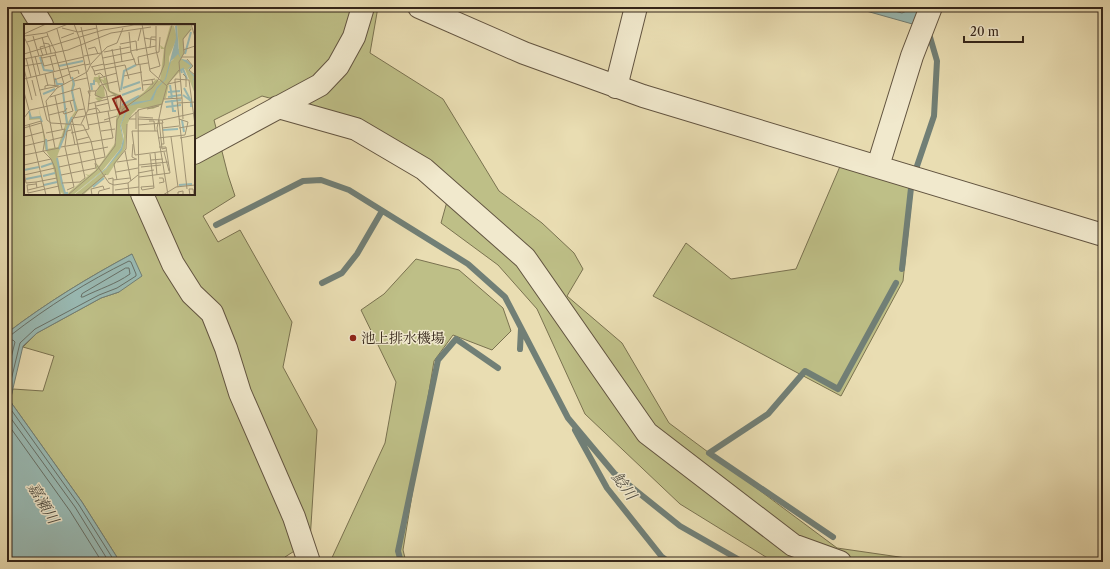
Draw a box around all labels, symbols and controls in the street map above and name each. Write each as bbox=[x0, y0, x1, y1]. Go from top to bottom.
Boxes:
scale bar bbox=[964, 18, 1023, 44]
inset map bbox=[24, 24, 195, 195]
text: 20 m bbox=[970, 24, 999, 39]
place label: 池上排水機場 bbox=[361, 329, 445, 347]
marker: 池上排水機場 bbox=[348, 333, 358, 343]
water label: 鯰川 bbox=[608, 468, 642, 505]
water label: 嘉瀬川 bbox=[24, 479, 64, 529]

